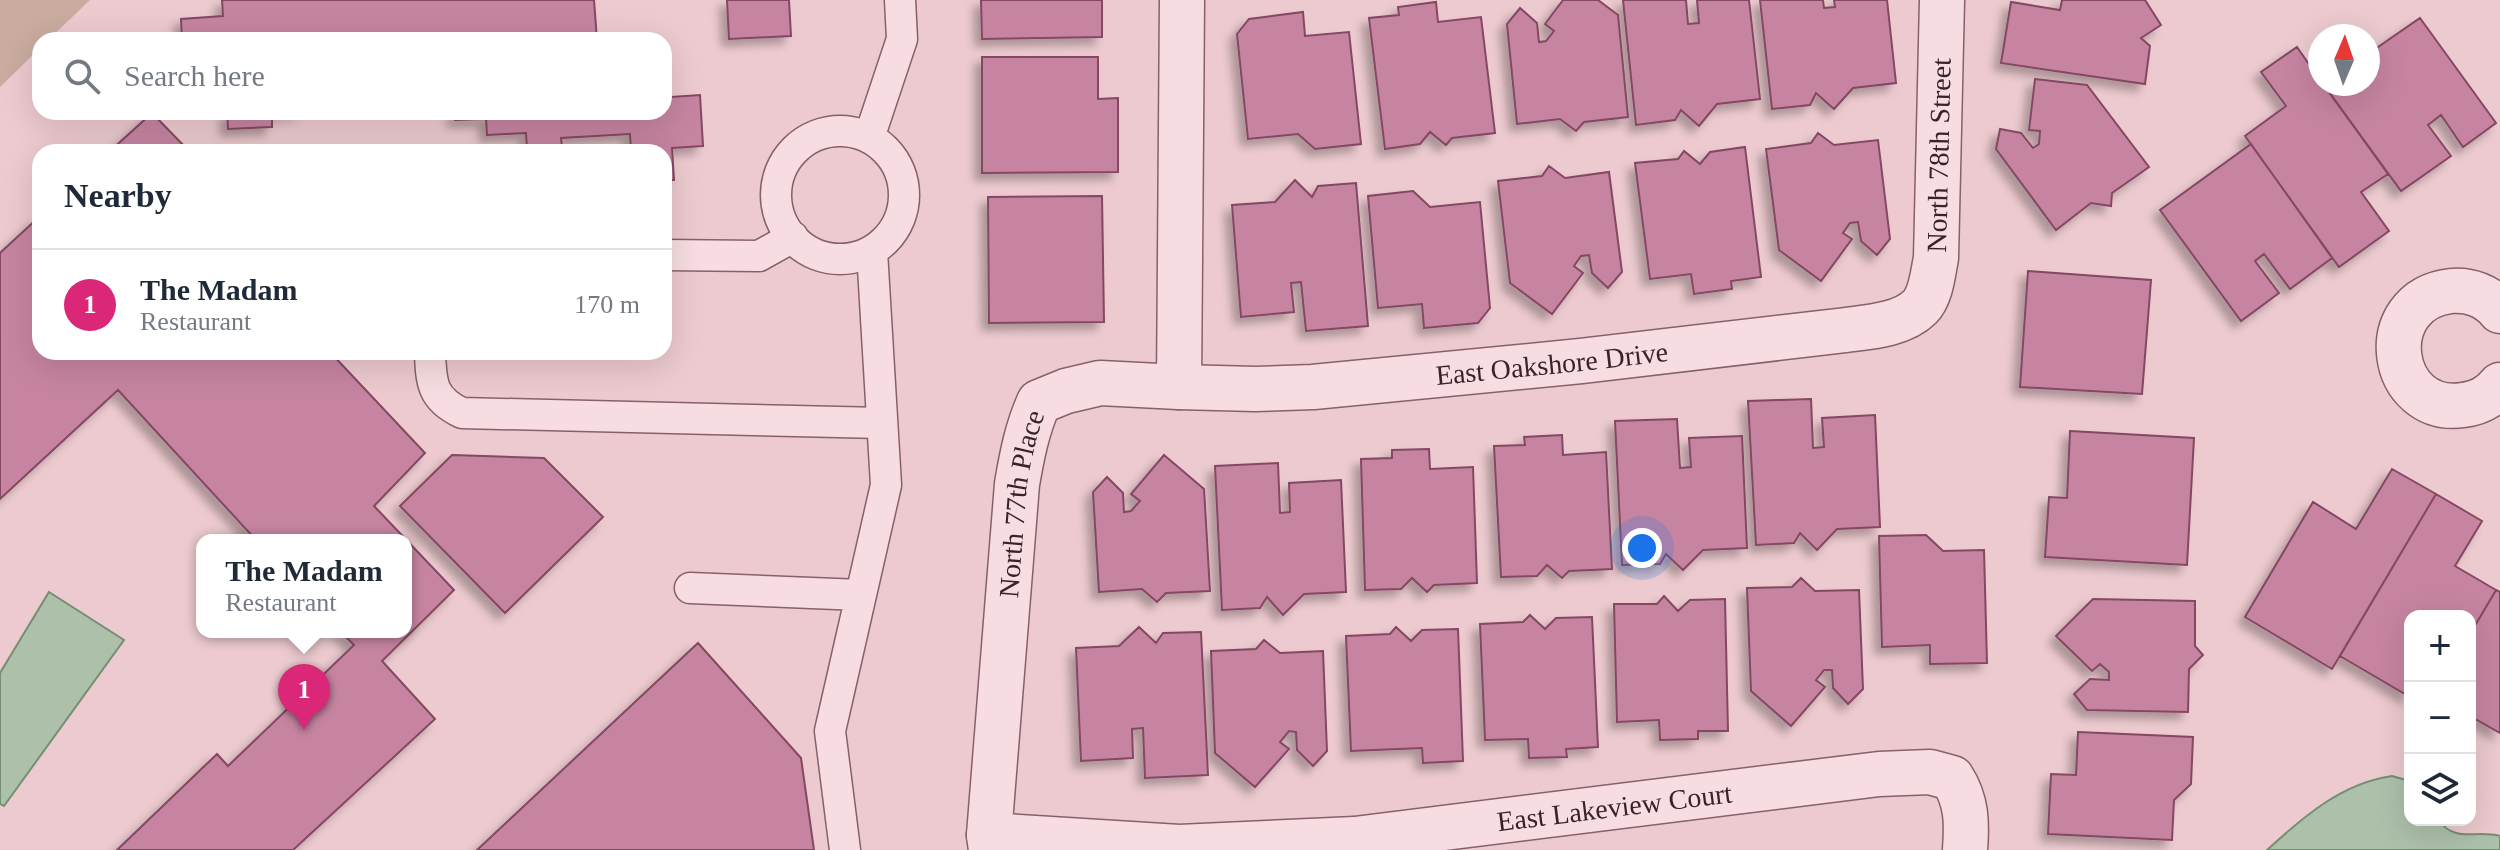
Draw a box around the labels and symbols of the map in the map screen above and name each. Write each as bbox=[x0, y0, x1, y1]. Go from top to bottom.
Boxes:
north arrow bbox=[2308, 24, 2380, 96]
street label: North 78th Street bbox=[1921, 57, 1957, 253]
street label: East Oakshore Drive bbox=[1434, 336, 1670, 391]
street label: North 77th Place bbox=[993, 406, 1050, 599]
your location bbox=[1622, 528, 1662, 568]
pin: 1 bbox=[278, 664, 330, 730]
street label: East Lakeview Court bbox=[1495, 777, 1734, 837]

